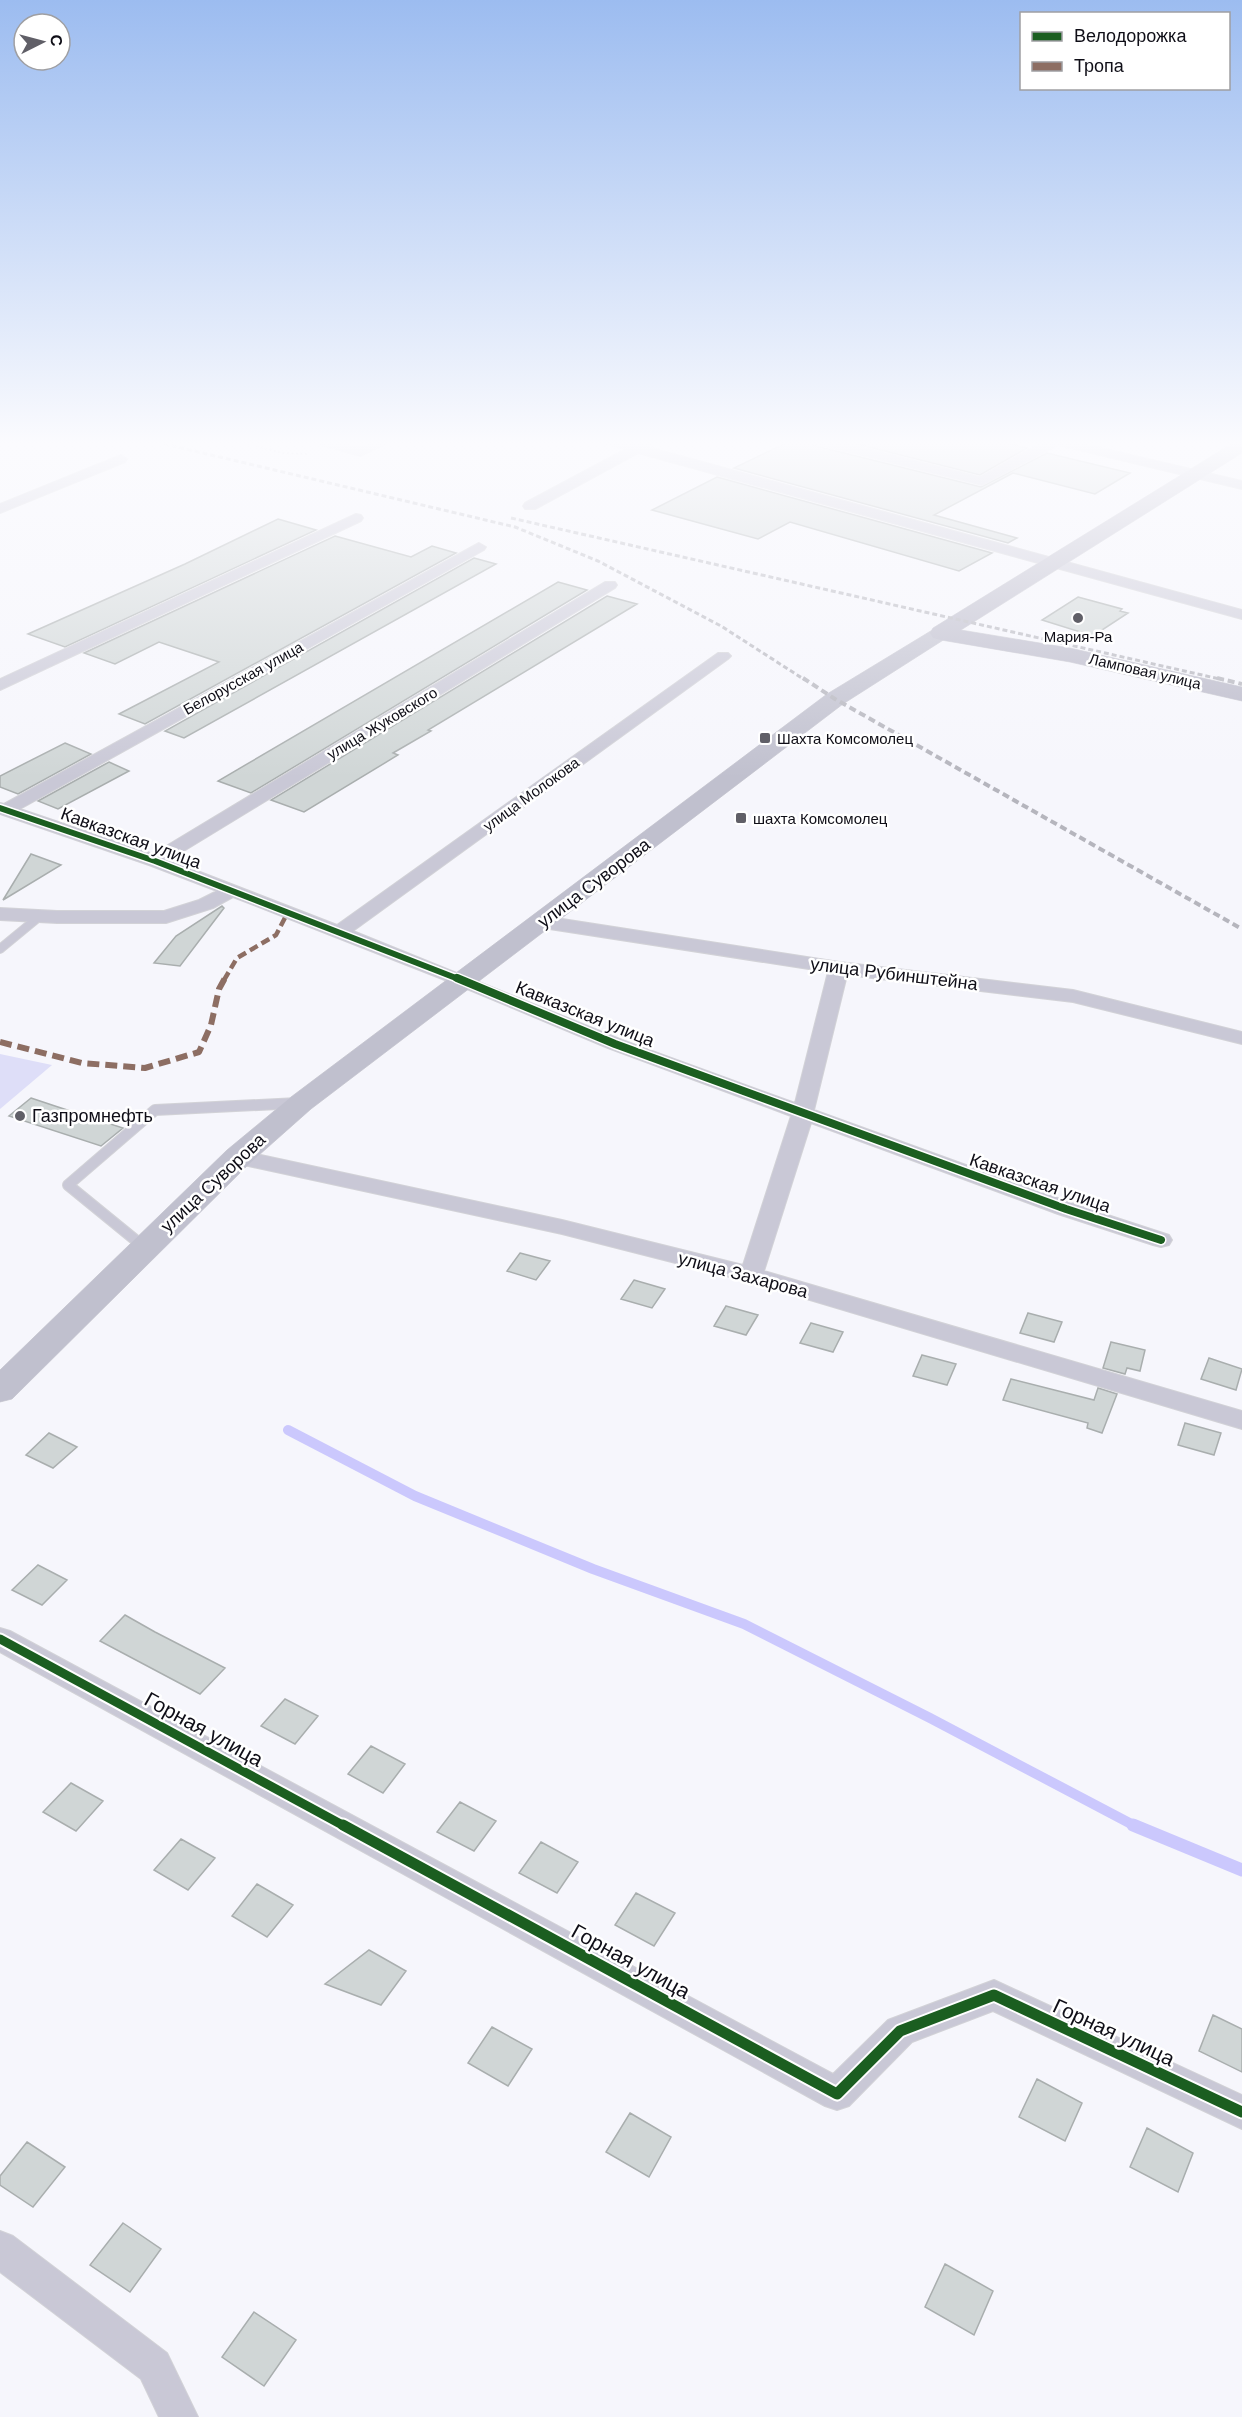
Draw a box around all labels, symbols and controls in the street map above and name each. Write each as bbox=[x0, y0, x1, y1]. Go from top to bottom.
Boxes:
north arrow bbox=[12, 12, 72, 72]
legend bbox=[1020, 12, 1230, 90]
text: Велодорожка bbox=[1074, 26, 1187, 46]
text: С bbox=[47, 34, 66, 48]
text: Тропа bbox=[1074, 56, 1125, 76]
marker: Мария-Ра bbox=[1071, 611, 1085, 625]
place label: Мария-Ра bbox=[1044, 628, 1113, 645]
street label: Белорусская улица bbox=[180, 638, 306, 718]
street label: Ламповая улица bbox=[1087, 650, 1203, 692]
street label: улица Жуковского bbox=[324, 683, 440, 763]
place label: Шахта Комсомолец bbox=[777, 730, 913, 747]
marker: Шахта Комсомолец bbox=[758, 731, 772, 745]
street label: улица Молокова bbox=[480, 753, 583, 835]
street label: Кавказская улица bbox=[58, 803, 205, 873]
place label: шахта Комсомолец bbox=[753, 810, 888, 827]
marker: шахта Комсомолец bbox=[734, 811, 748, 825]
street label: улица Суворова bbox=[534, 834, 655, 932]
street label: улица Рубинштейна bbox=[809, 954, 980, 994]
street label: Кавказская улица bbox=[513, 977, 658, 1051]
place label: Газпромнефть bbox=[32, 1106, 153, 1126]
marker: Газпромнефть bbox=[13, 1109, 27, 1123]
street label: улица Суворова bbox=[157, 1129, 270, 1236]
street label: Кавказская улица bbox=[967, 1150, 1114, 1217]
street label: улица Захарова bbox=[676, 1248, 811, 1302]
street label: Горная улица bbox=[141, 1687, 267, 1771]
street label: Горная улица bbox=[568, 1919, 694, 2003]
street label: Горная улица bbox=[1050, 1994, 1179, 2070]

